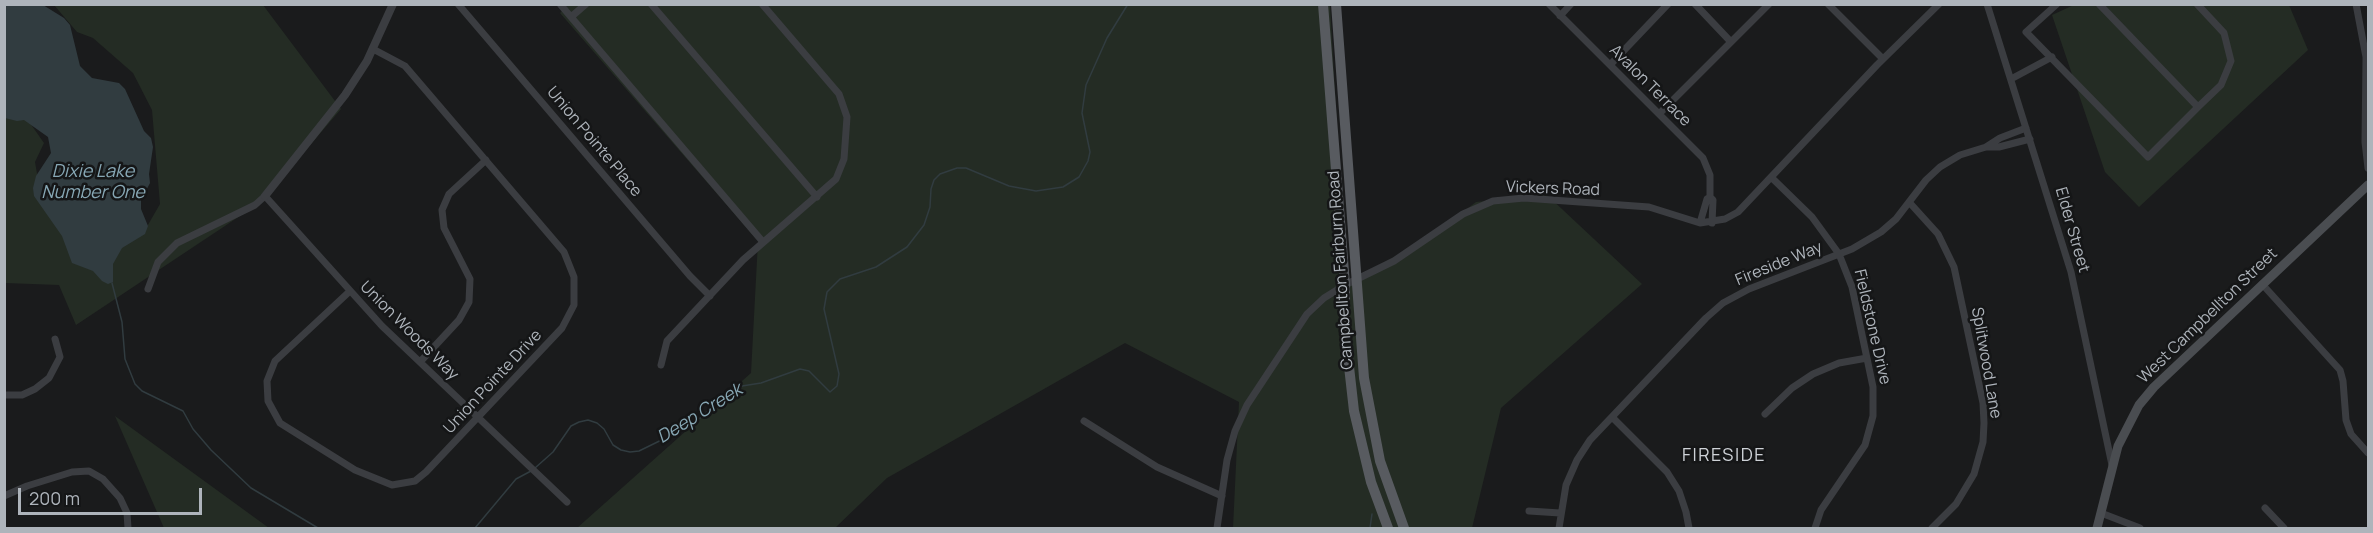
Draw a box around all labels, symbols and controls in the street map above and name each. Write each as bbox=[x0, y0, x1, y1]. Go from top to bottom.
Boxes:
street label: Avalon Terrace bbox=[1605, 41, 1695, 131]
street label: Union Pointe Place bbox=[542, 83, 646, 201]
water label: Dixie Lake Number One bbox=[41, 161, 145, 204]
street label: Campbellton Fairburn Road bbox=[1324, 170, 1358, 370]
street label: Vickers Road bbox=[1506, 178, 1600, 200]
street label: Elder Street bbox=[2051, 185, 2093, 275]
street label: Fireside Way bbox=[1733, 238, 1825, 290]
street label: West Campbellton Street bbox=[2134, 244, 2282, 388]
street label: Fieldstone Drive bbox=[1849, 267, 1895, 387]
street label: Union Woods Way bbox=[356, 278, 462, 384]
street label: Splitwood Lane bbox=[1967, 306, 2005, 420]
street label: Union Pointe Drive bbox=[440, 326, 546, 438]
water label: Deep Creek bbox=[653, 379, 747, 449]
district label: FIRESIDE bbox=[1682, 445, 1766, 467]
scale bar bbox=[21, 476, 206, 514]
text: 200 m bbox=[29, 486, 80, 510]

